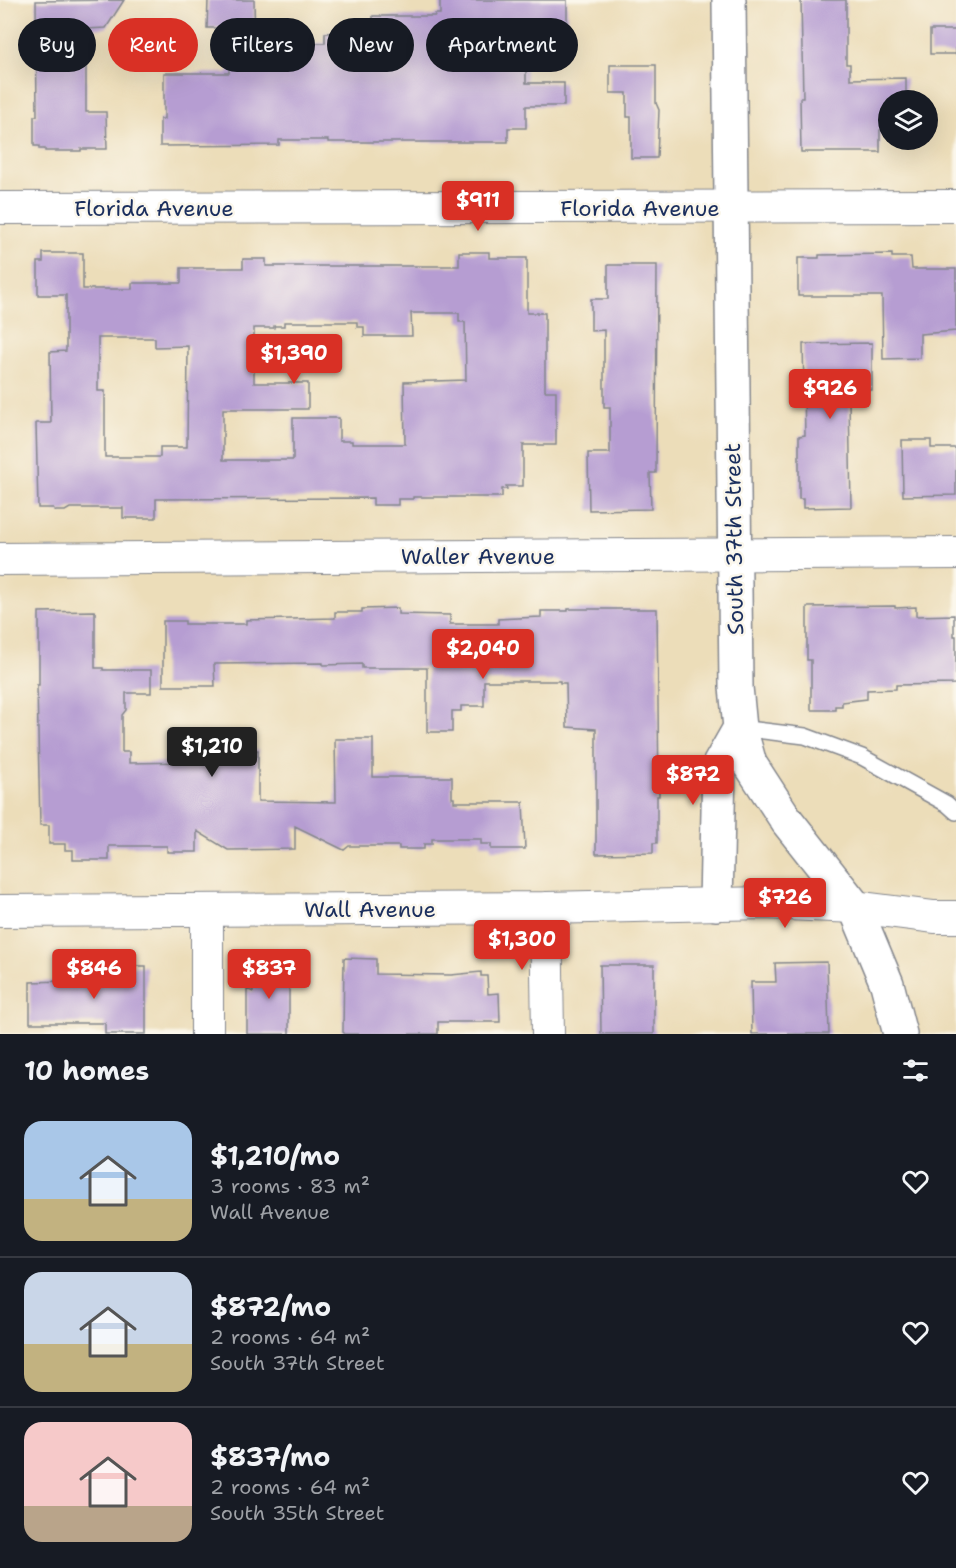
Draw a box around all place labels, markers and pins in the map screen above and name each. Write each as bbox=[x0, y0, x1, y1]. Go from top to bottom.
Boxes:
pin: $911 bbox=[442, 181, 514, 232]
pin: $1,390 bbox=[245, 334, 343, 385]
pin: $926 bbox=[794, 369, 866, 420]
pin: $2,040 bbox=[434, 629, 532, 680]
pin: $1,210 bbox=[163, 727, 261, 778]
pin: $872 bbox=[657, 755, 729, 806]
pin: $726 bbox=[749, 878, 821, 929]
pin: $1,300 bbox=[473, 920, 571, 971]
pin: $846 bbox=[58, 949, 130, 1000]
pin: $837 bbox=[233, 949, 305, 1000]

